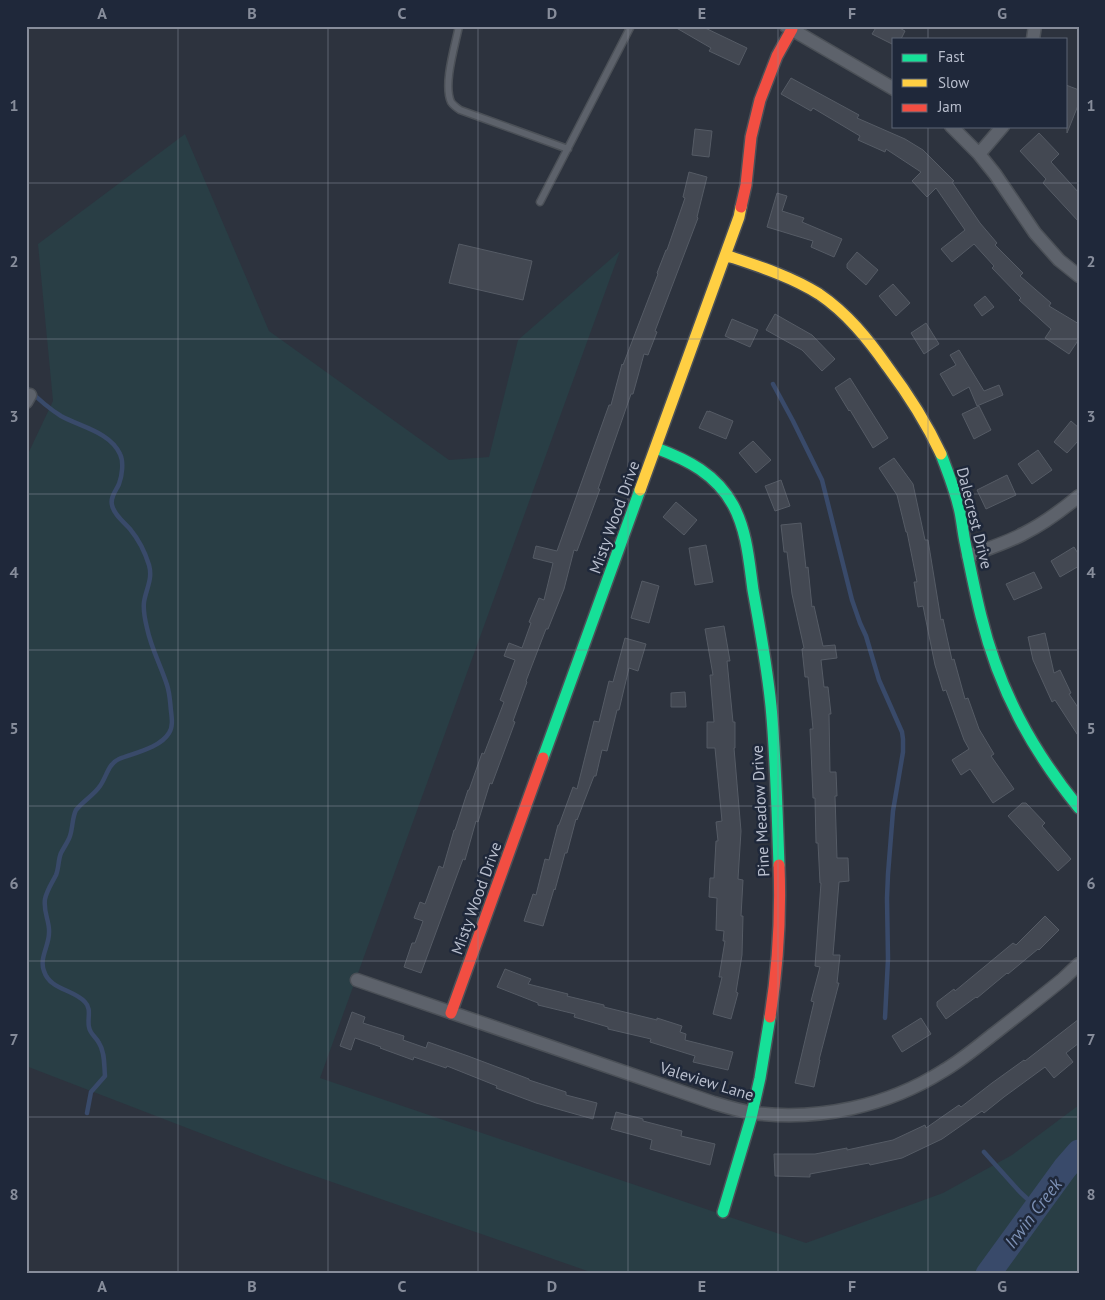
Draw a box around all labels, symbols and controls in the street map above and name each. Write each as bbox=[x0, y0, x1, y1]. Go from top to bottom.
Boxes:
text: A bbox=[97, 3, 107, 23]
text: B bbox=[247, 3, 257, 23]
text: C bbox=[398, 3, 407, 23]
text: D bbox=[547, 3, 557, 23]
text: E bbox=[698, 3, 706, 23]
text: F bbox=[848, 3, 856, 23]
text: G bbox=[997, 3, 1007, 23]
legend bbox=[892, 38, 1068, 128]
text: Fast bbox=[938, 47, 965, 66]
text: Slow bbox=[938, 73, 969, 92]
text: 1 bbox=[9, 95, 19, 115]
text: 1 bbox=[1086, 95, 1096, 115]
text: Jam bbox=[937, 97, 962, 116]
text: 2 bbox=[9, 251, 19, 271]
text: 2 bbox=[1086, 251, 1096, 271]
text: 3 bbox=[9, 406, 19, 426]
text: 3 bbox=[1086, 406, 1096, 426]
street label: Misty Wood Drive bbox=[584, 458, 644, 576]
street label: Dalecrest Drive bbox=[953, 465, 997, 571]
text: 4 bbox=[9, 562, 19, 582]
text: 4 bbox=[1086, 562, 1096, 582]
text: 5 bbox=[9, 718, 19, 738]
text: 5 bbox=[1086, 718, 1096, 738]
street label: Pine Meadow Drive bbox=[747, 745, 773, 877]
street label: Misty Wood Drive bbox=[446, 839, 506, 957]
text: 6 bbox=[9, 873, 19, 893]
text: 6 bbox=[1086, 873, 1096, 893]
text: 7 bbox=[9, 1029, 19, 1049]
text: 7 bbox=[1086, 1029, 1096, 1049]
street label: Valeview Lane bbox=[657, 1057, 756, 1105]
water label: Irwin Creek bbox=[999, 1173, 1067, 1253]
text: 8 bbox=[9, 1184, 19, 1204]
text: 8 bbox=[1086, 1184, 1096, 1204]
text: A bbox=[97, 1276, 107, 1296]
text: B bbox=[247, 1276, 257, 1296]
text: C bbox=[398, 1276, 407, 1296]
text: D bbox=[547, 1276, 557, 1296]
text: E bbox=[698, 1276, 706, 1296]
text: F bbox=[848, 1276, 856, 1296]
text: G bbox=[997, 1276, 1007, 1296]

